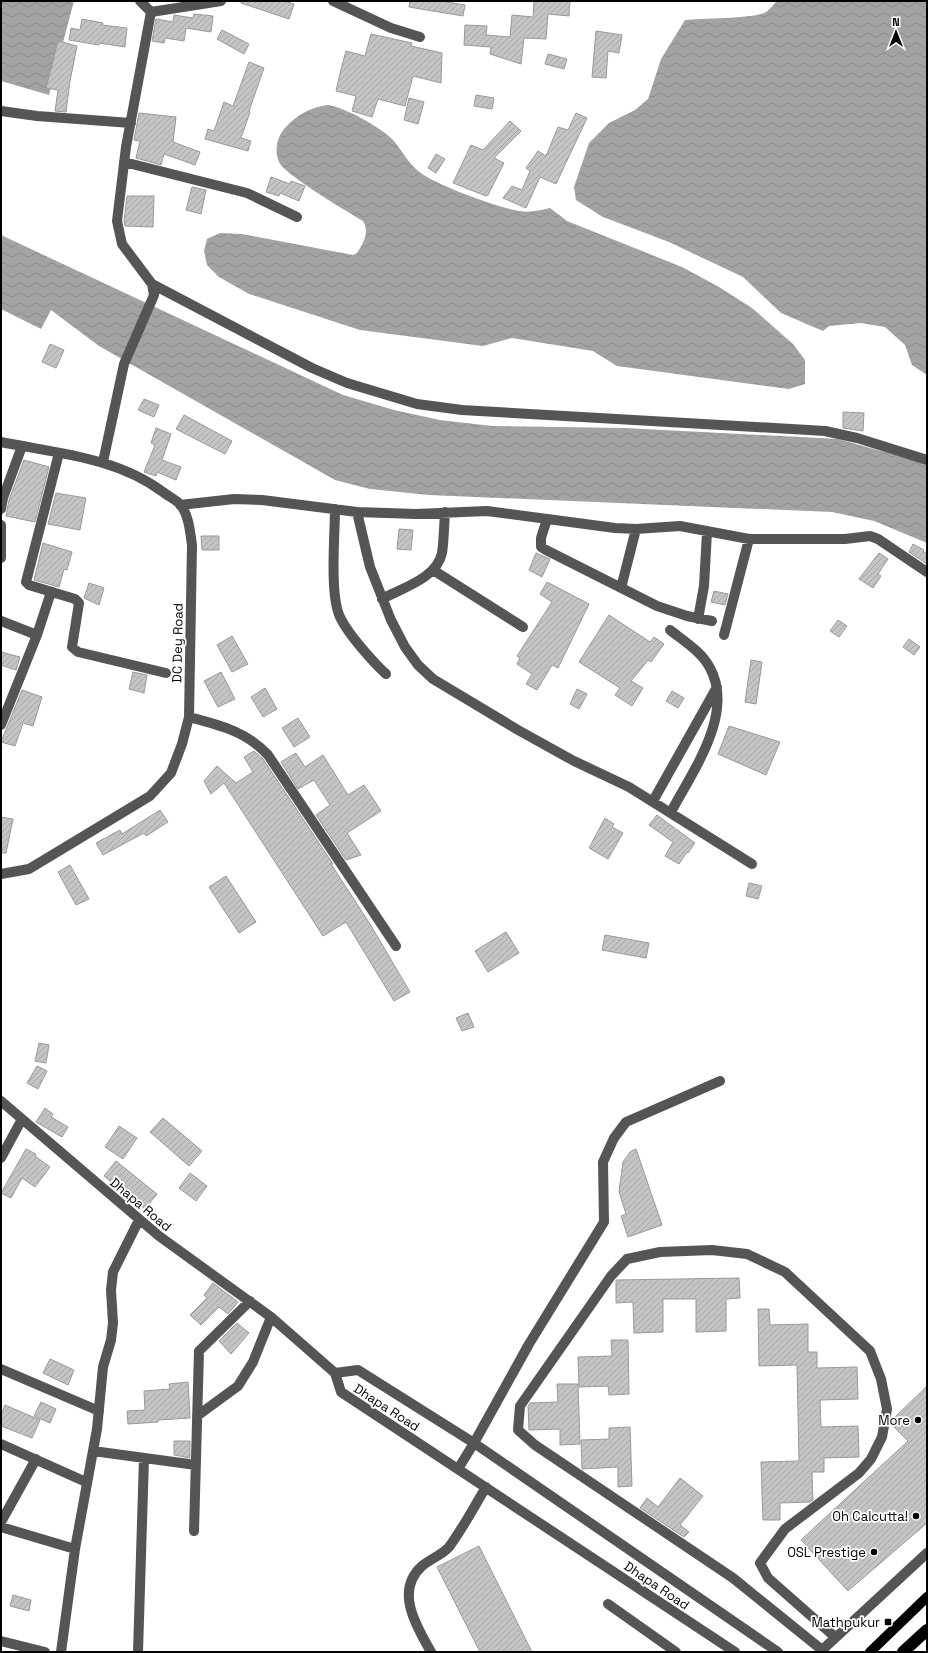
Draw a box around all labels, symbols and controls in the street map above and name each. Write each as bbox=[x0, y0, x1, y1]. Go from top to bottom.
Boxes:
north arrow bbox=[876, 12, 916, 52]
text: N bbox=[892, 15, 900, 29]
street label: DC Dey Road bbox=[168, 603, 187, 683]
street label: Dhapa Road bbox=[106, 1174, 175, 1235]
street label: Dhapa Road bbox=[351, 1380, 423, 1435]
place label: More bbox=[878, 1412, 910, 1429]
marker: More bbox=[913, 1415, 923, 1425]
place label: Oh Calcutta! bbox=[832, 1508, 908, 1525]
marker: Oh Calcutta! bbox=[911, 1511, 921, 1521]
place label: OSL Prestige bbox=[787, 1544, 866, 1561]
marker: OSL Prestige bbox=[869, 1547, 879, 1557]
street label: Dhapa Road bbox=[621, 1557, 693, 1613]
place label: Mathpukur bbox=[812, 1614, 880, 1631]
marker: Mathpukur bbox=[883, 1617, 893, 1627]

